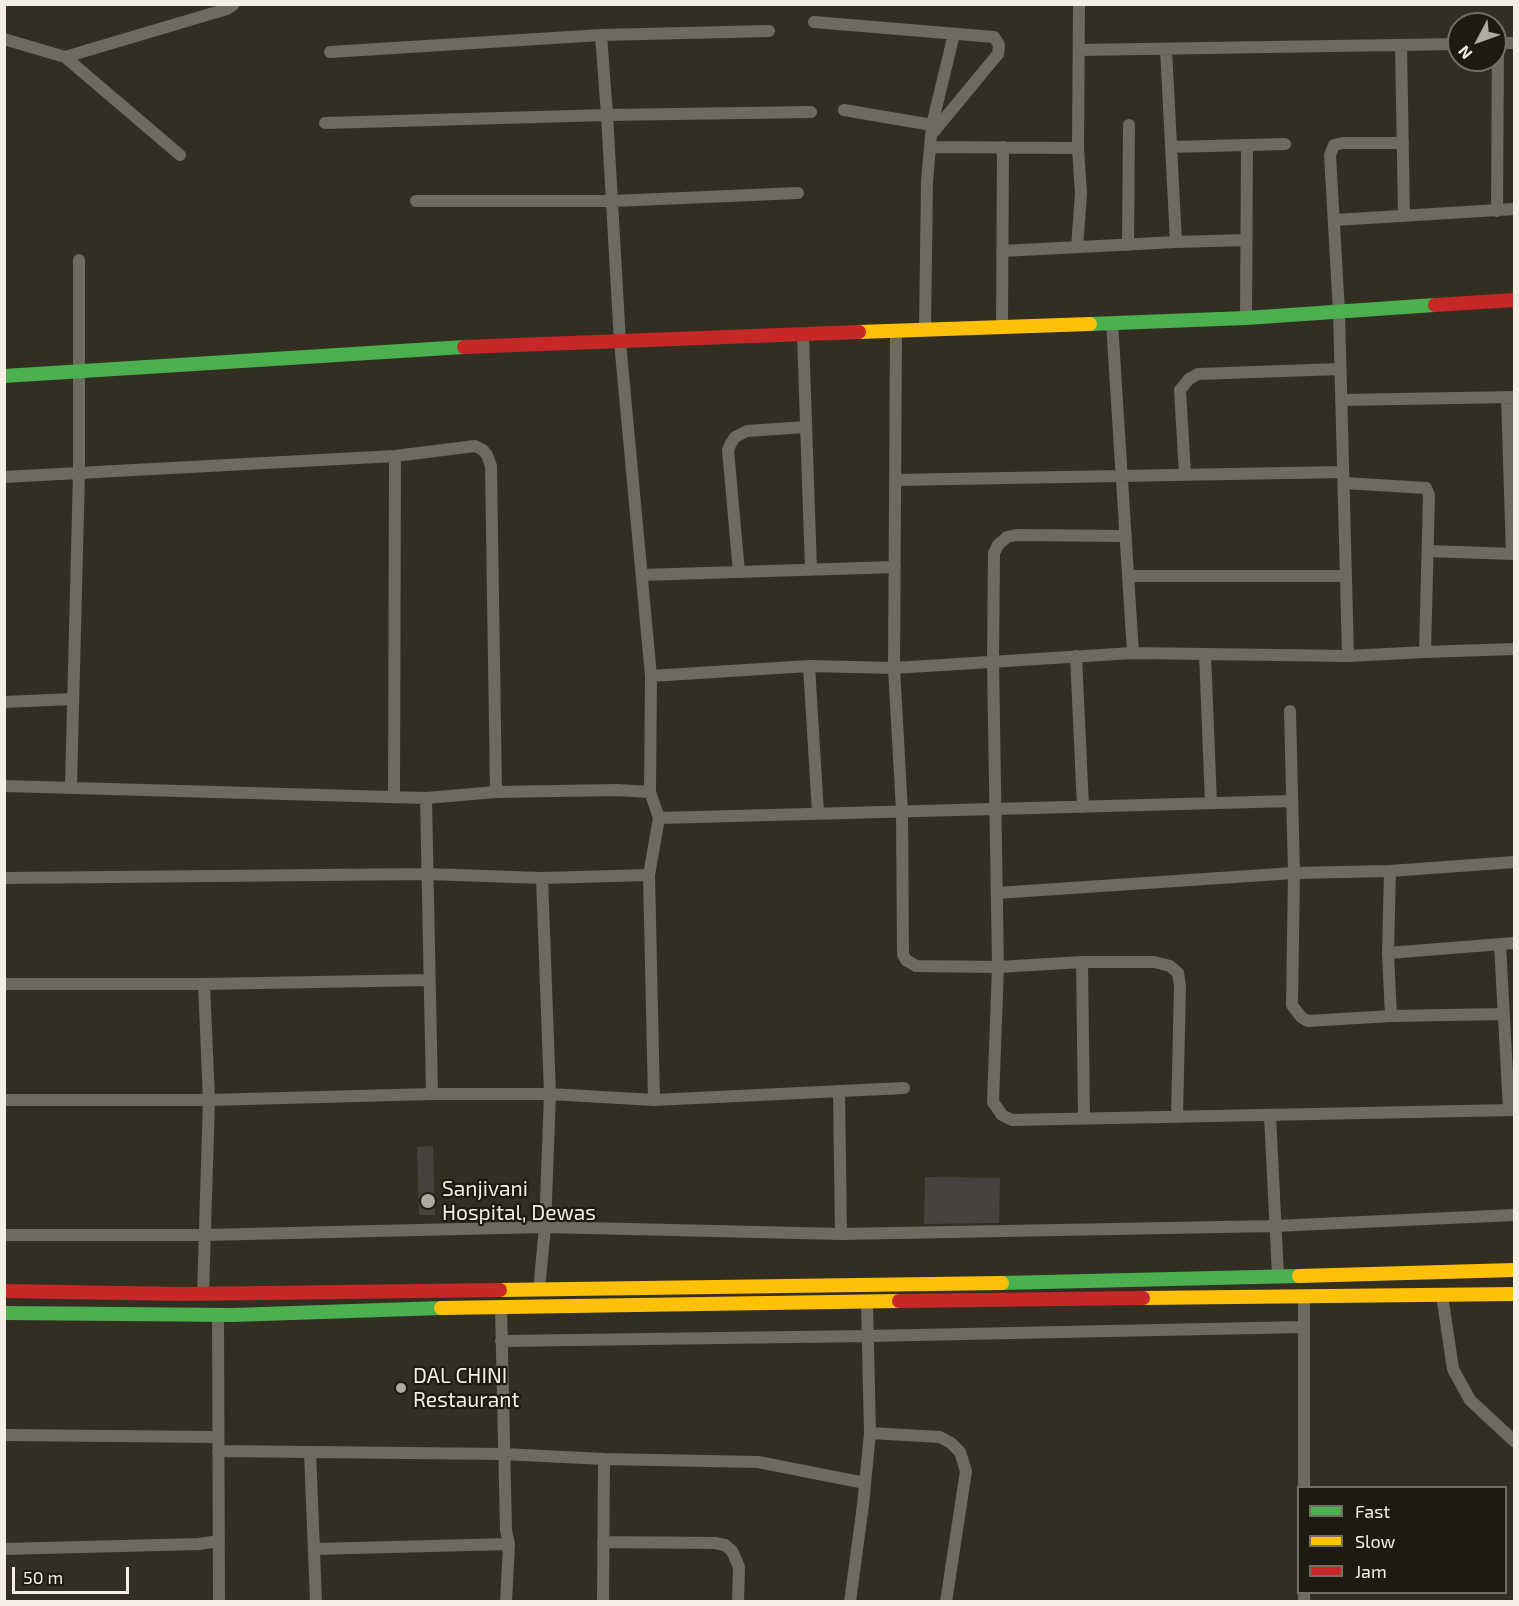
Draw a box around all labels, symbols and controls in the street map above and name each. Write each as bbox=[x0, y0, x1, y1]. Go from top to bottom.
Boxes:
north arrow bbox=[1447, 12, 1507, 72]
text: N bbox=[1454, 42, 1476, 63]
place label: Sanjivani Hospital, Dewas bbox=[442, 1176, 596, 1226]
marker: Sanjivani Hospital, Dewas bbox=[419, 1192, 437, 1210]
place label: DAL CHINI Restaurant bbox=[413, 1363, 519, 1413]
marker: DAL CHINI Restaurant bbox=[394, 1381, 408, 1395]
legend bbox=[1297, 1486, 1507, 1594]
text: Fast bbox=[1355, 1500, 1390, 1522]
text: Slow bbox=[1355, 1530, 1395, 1552]
scale bar bbox=[15, 1555, 132, 1593]
text: Jam bbox=[1355, 1560, 1387, 1582]
text: 50 m bbox=[23, 1566, 63, 1588]

